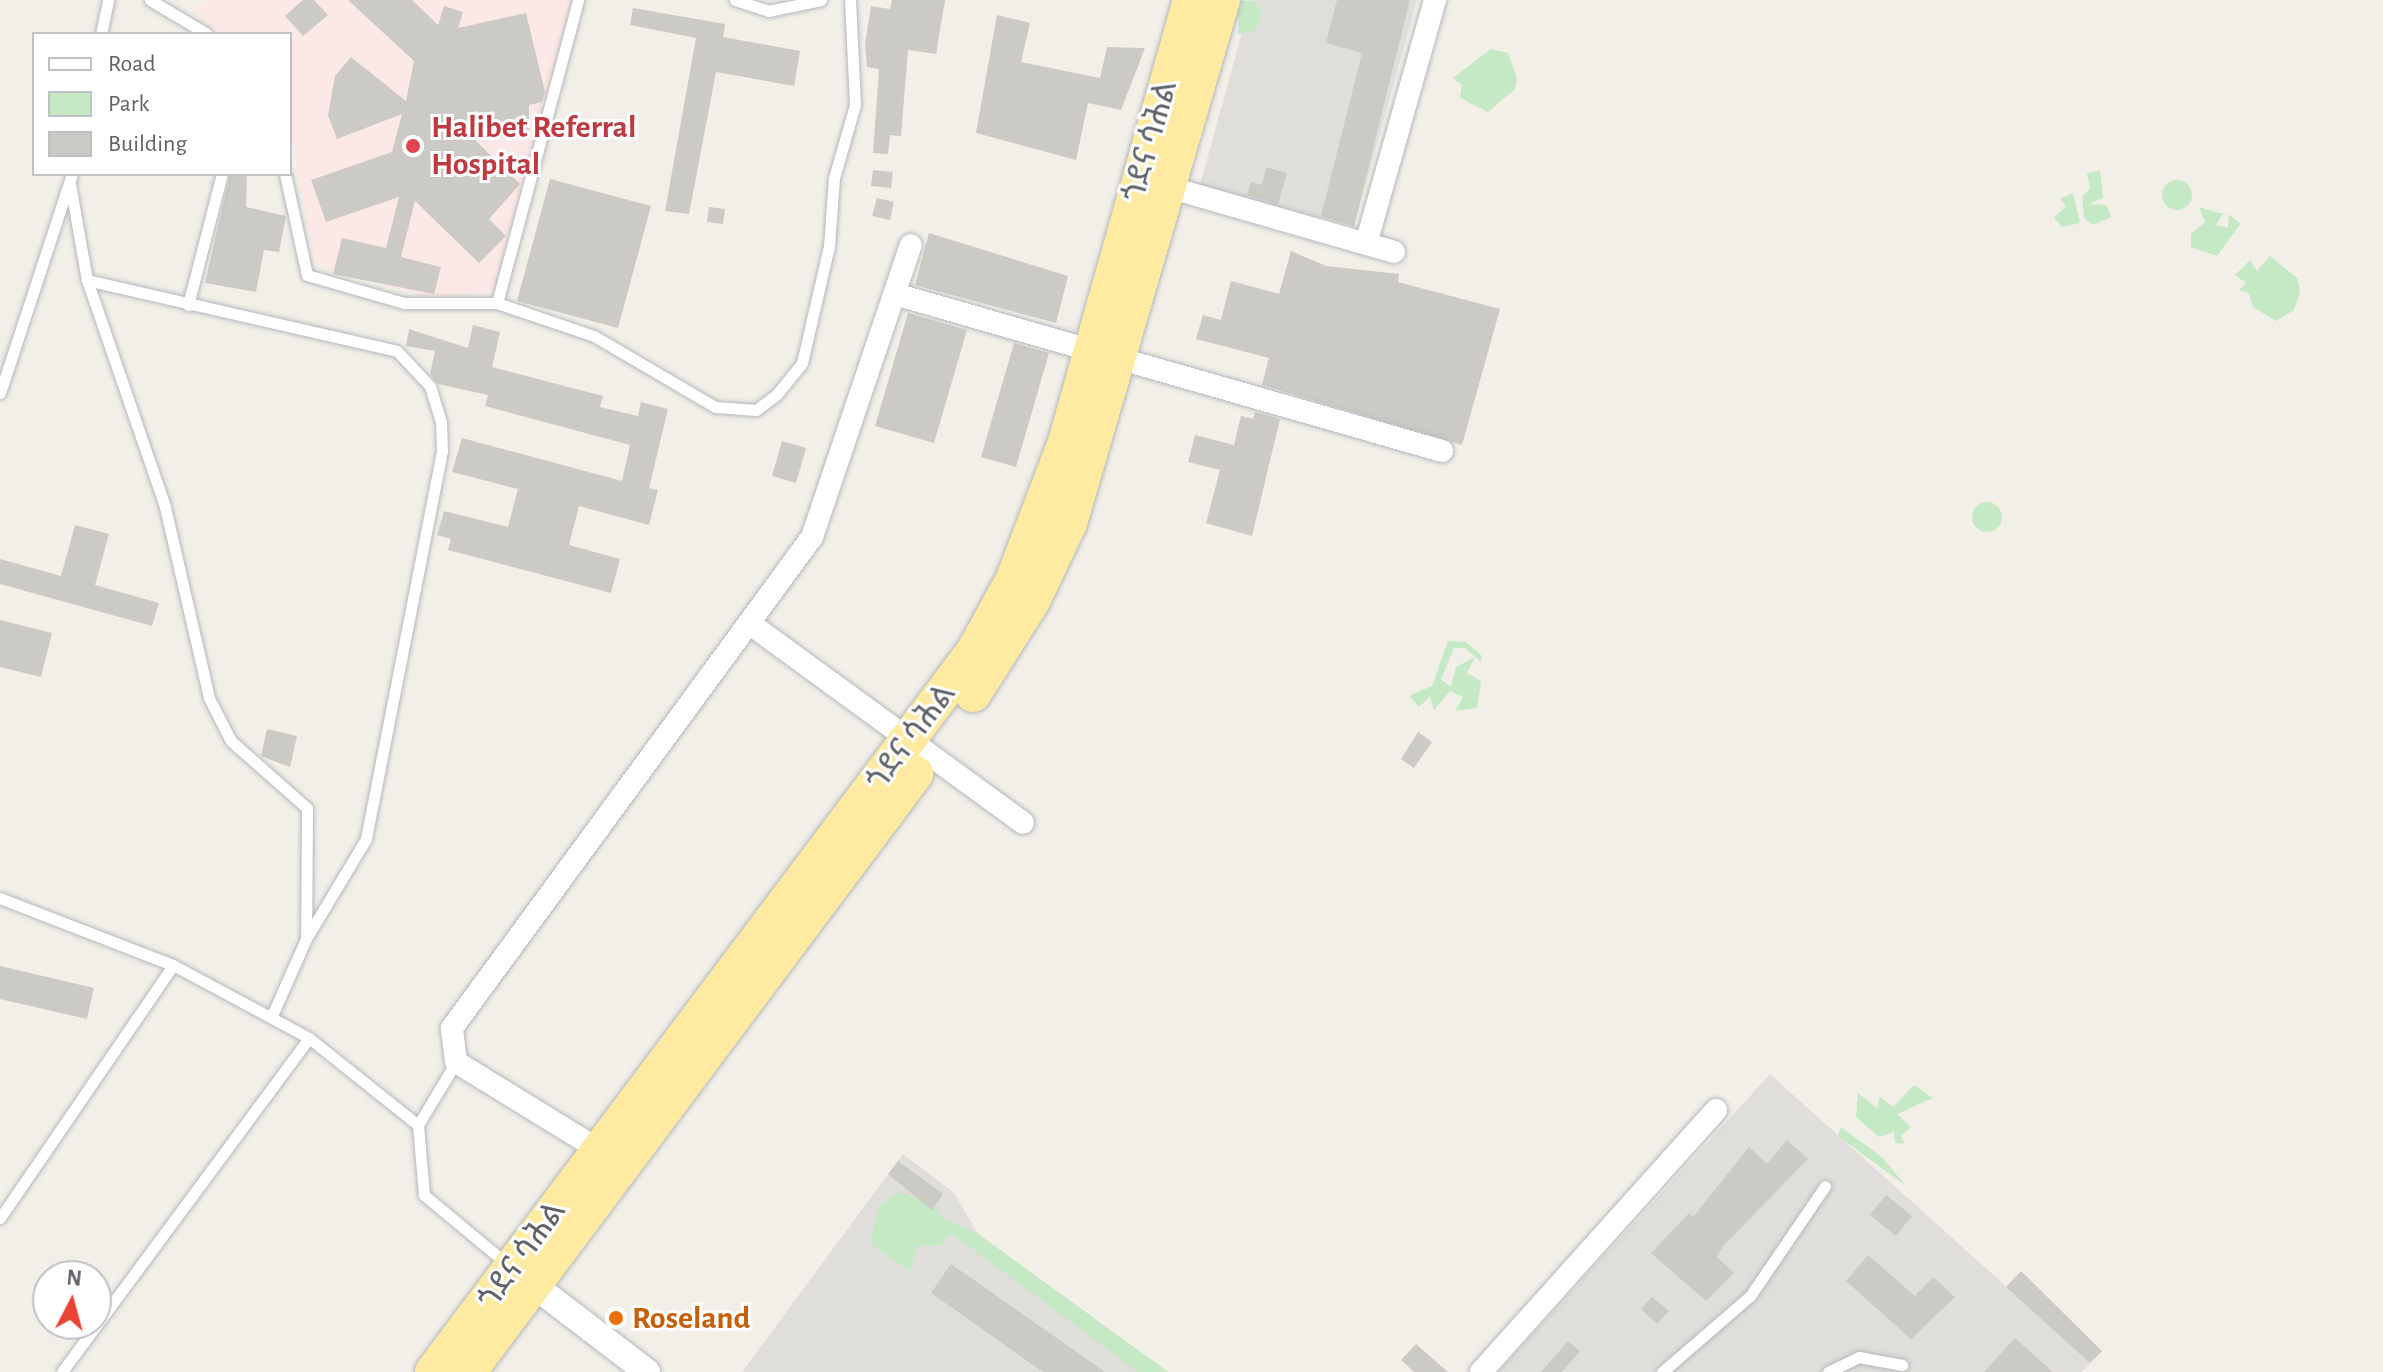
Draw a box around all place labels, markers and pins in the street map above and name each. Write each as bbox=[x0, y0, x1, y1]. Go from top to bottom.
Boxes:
place label: Halibet Referral Hospital bbox=[431, 109, 636, 184]
marker: Halibet Referral Hospital bbox=[402, 135, 424, 157]
place label: Roseland bbox=[632, 1299, 750, 1337]
marker: Roseland bbox=[607, 1309, 625, 1327]

